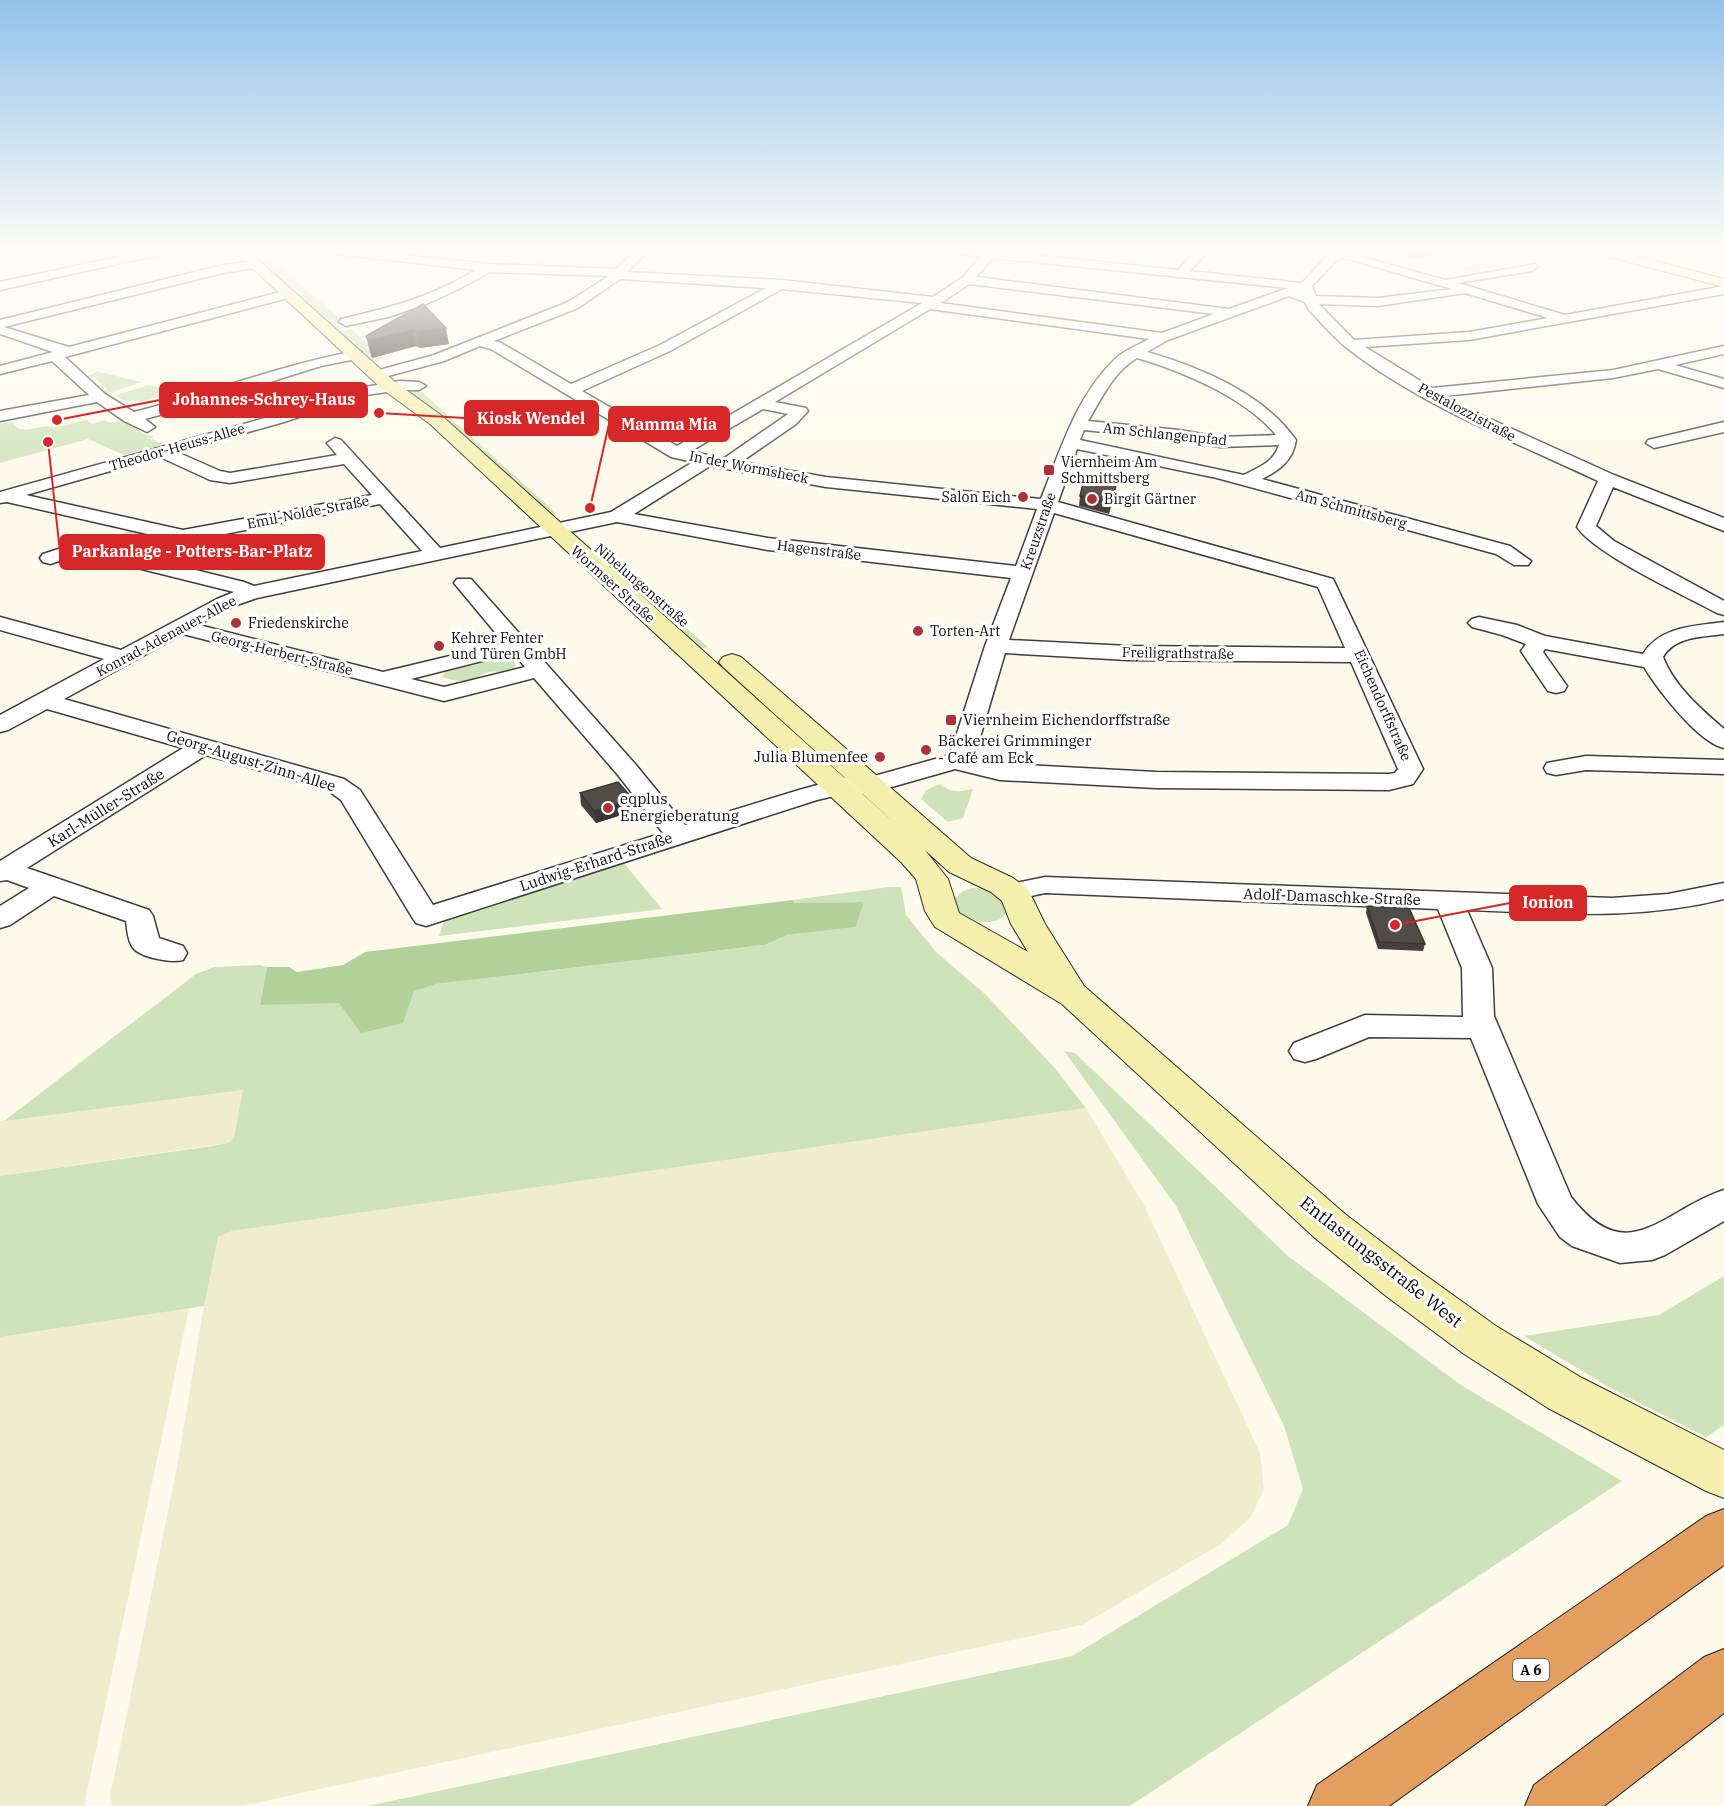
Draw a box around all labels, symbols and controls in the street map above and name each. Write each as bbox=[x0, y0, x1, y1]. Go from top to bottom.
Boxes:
street label: Pestalozzistraße bbox=[1415, 379, 1519, 445]
callout: Johannes-Schrey-Haus bbox=[160, 383, 367, 417]
text: Johannes-Schrey-Haus bbox=[173, 389, 355, 409]
callout: Kiosk Wendel bbox=[465, 401, 598, 435]
callout: Mamma Mia bbox=[609, 407, 729, 441]
text: Kiosk Wendel bbox=[477, 408, 585, 428]
text: Mamma Mia bbox=[621, 414, 717, 434]
street label: Theodor-Heuss-Allee bbox=[107, 419, 247, 475]
street label: Am Schlangenpfad bbox=[1102, 419, 1228, 450]
street label: In der Wormsheck bbox=[688, 447, 811, 488]
place label: Viernheim Am Schmittsberg bbox=[1061, 453, 1157, 487]
marker: Viernheim Am Schmittsberg bbox=[1042, 463, 1056, 477]
street label: Am Schmittsberg bbox=[1293, 485, 1409, 533]
place label: Salon Eich bbox=[941, 488, 1011, 506]
street label: Kreuzstraße bbox=[1016, 490, 1060, 572]
marker: Salon Eich bbox=[1016, 490, 1030, 504]
place label: Birgit Gärtner bbox=[1104, 490, 1197, 508]
street label: Emil-Nolde-Straße bbox=[245, 491, 371, 533]
marker: Birgit Gärtner bbox=[1085, 492, 1099, 506]
callout: Parkanlage - Potters-Bar-Platz bbox=[60, 535, 324, 569]
street label: Hagenstraße bbox=[776, 536, 862, 564]
street label: Nibelungenstraße bbox=[591, 539, 693, 631]
text: Parkanlage - Potters-Bar-Platz bbox=[72, 541, 312, 561]
street label: Wormser Straße bbox=[567, 541, 659, 627]
street label: Konrad-Adenauer-Allee bbox=[93, 591, 239, 681]
place label: Friedenskirche bbox=[248, 614, 349, 632]
marker: Friedenskirche bbox=[229, 616, 243, 630]
place label: Torten-Art bbox=[930, 622, 1000, 640]
marker: Torten-Art bbox=[911, 624, 925, 638]
street label: Georg-Herbert-Straße bbox=[209, 627, 355, 679]
place label: Kehrer Fenter und Türen GmbH bbox=[451, 629, 567, 663]
marker: Kehrer Fenter und Türen GmbH bbox=[432, 639, 446, 653]
street label: Freiligrathstraße bbox=[1122, 643, 1234, 663]
street label: Eichendorffstraße bbox=[1350, 646, 1416, 764]
place label: Viernheim Eichendorffstraße bbox=[963, 710, 1170, 729]
marker: Viernheim Eichendorffstraße bbox=[944, 713, 958, 727]
street label: Georg-August-Zinn-Allee bbox=[164, 726, 338, 795]
place label: Bäckerei Grimminger - Café am Eck bbox=[938, 731, 1092, 767]
marker: Bäckerei Grimminger - Café am Eck bbox=[919, 743, 933, 757]
place label: Julia Blumenfee bbox=[754, 747, 868, 766]
marker: Julia Blumenfee bbox=[873, 750, 887, 764]
street label: Karl-Müller-Straße bbox=[44, 764, 167, 851]
place label: eqplus Energieberatung bbox=[620, 789, 739, 825]
marker: eqplus Energieberatung bbox=[601, 801, 615, 815]
street label: Ludwig-Erhard-Straße bbox=[517, 828, 675, 895]
street label: Adolf-Damaschke-Straße bbox=[1243, 884, 1421, 909]
callout: Ionion bbox=[1510, 886, 1586, 920]
text: Ionion bbox=[1522, 892, 1574, 912]
street label: Entlastungsstraße West bbox=[1295, 1191, 1467, 1332]
road number: A 6 bbox=[1513, 1659, 1549, 1681]

